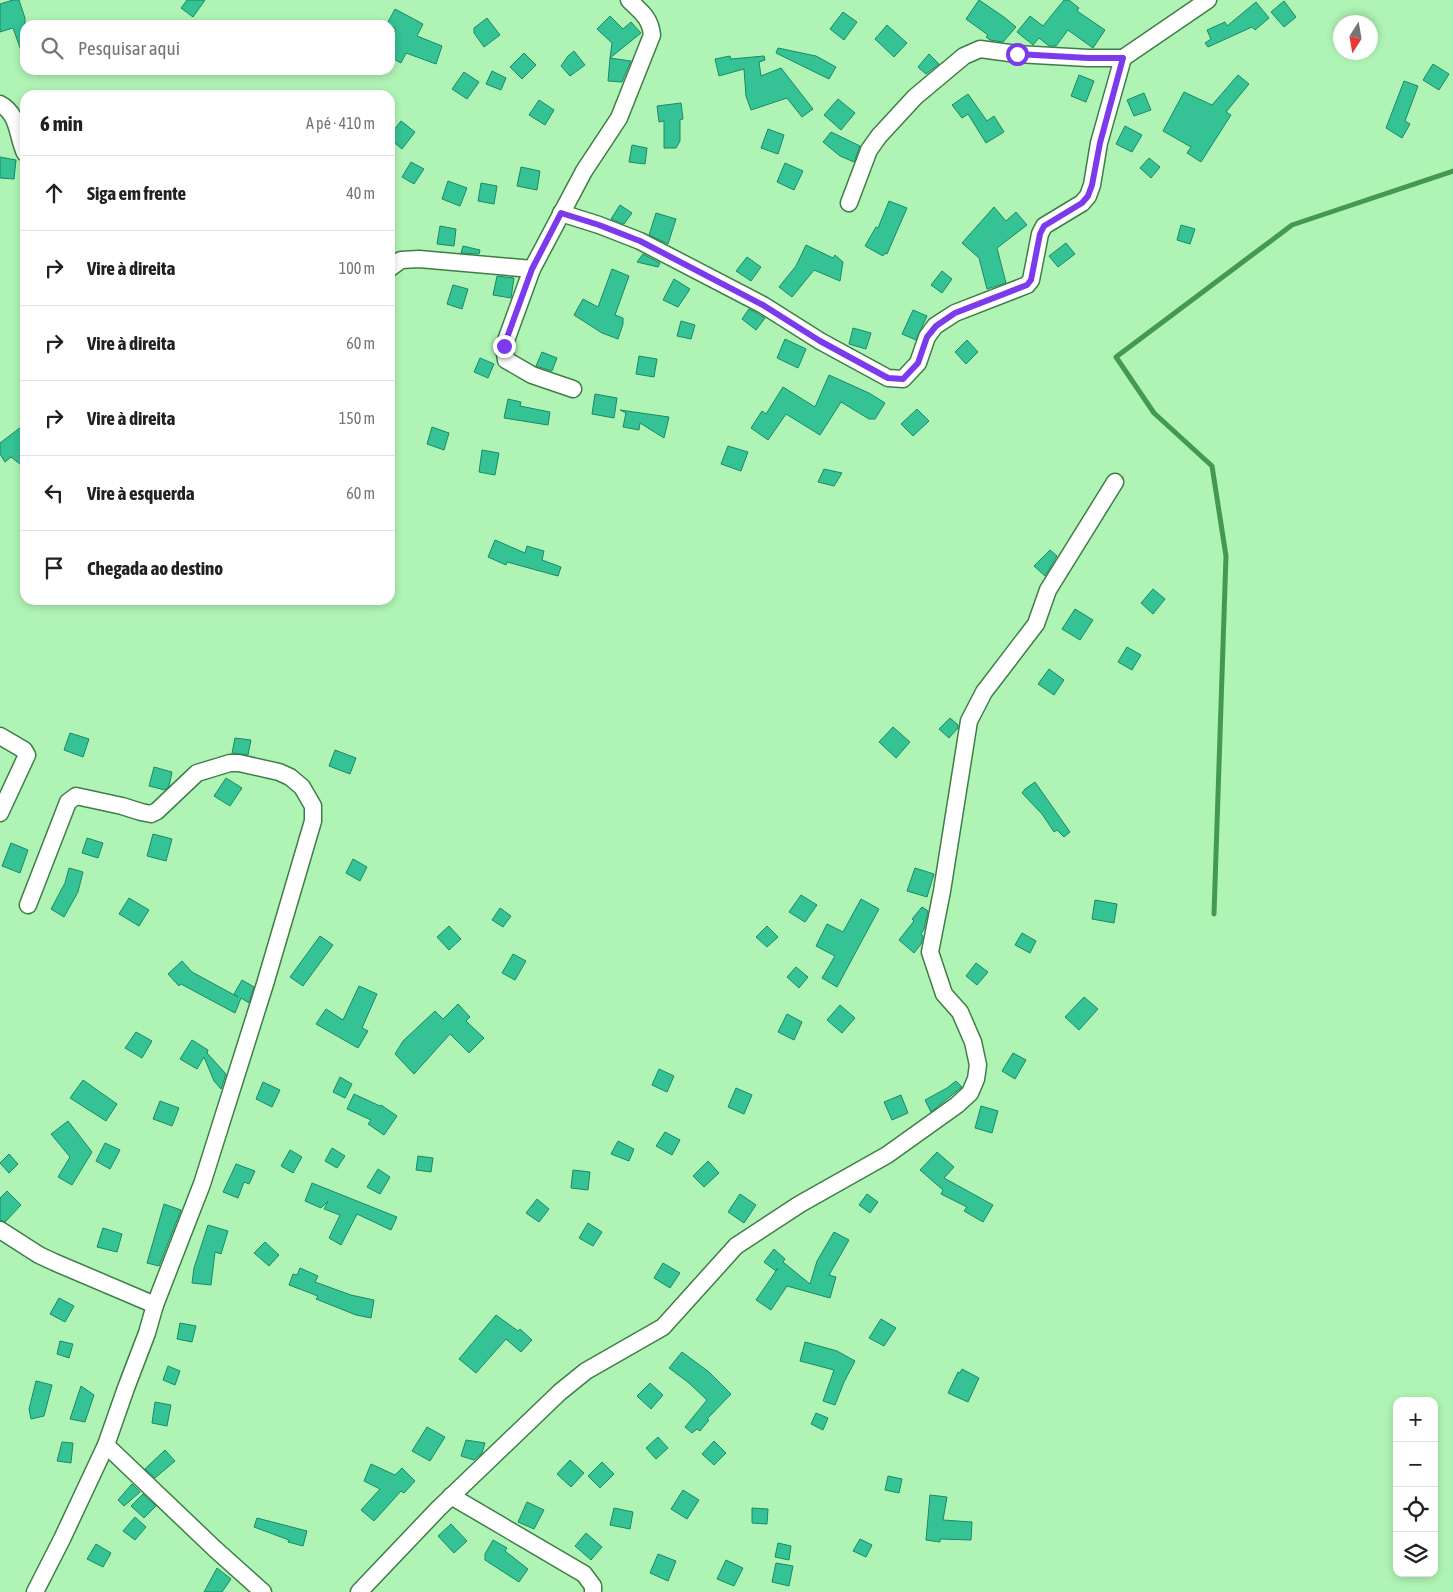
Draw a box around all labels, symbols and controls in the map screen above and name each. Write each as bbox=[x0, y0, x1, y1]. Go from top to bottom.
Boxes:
north arrow bbox=[1333, 15, 1378, 60]
search box bbox=[20, 20, 395, 75]
icon: search bbox=[38, 34, 66, 62]
text: Pesquisar aqui bbox=[78, 37, 180, 59]
route start bbox=[1006, 43, 1029, 66]
text: 6 min bbox=[40, 111, 83, 135]
text: A pé · 410 m bbox=[306, 114, 375, 132]
icon: ahead bbox=[40, 179, 68, 207]
text: Siga em frente bbox=[87, 182, 186, 204]
text: 40 m bbox=[346, 184, 375, 202]
icon: right bbox=[40, 254, 68, 282]
text: Vire à direita bbox=[87, 257, 175, 279]
text: 100 m bbox=[339, 259, 375, 277]
icon: right bbox=[40, 329, 68, 357]
text: Vire à direita bbox=[87, 332, 175, 354]
text: 60 m bbox=[346, 334, 375, 352]
route end bbox=[493, 335, 516, 358]
icon: right bbox=[40, 404, 68, 432]
text: Vire à direita bbox=[87, 407, 175, 429]
text: 150 m bbox=[339, 409, 375, 427]
icon: left bbox=[40, 479, 68, 507]
text: Vire à esquerda bbox=[87, 482, 195, 504]
text: 60 m bbox=[346, 484, 375, 502]
icon: arrive bbox=[40, 554, 68, 582]
text: Chegada ao destino bbox=[87, 557, 223, 579]
map controls bbox=[1393, 1397, 1438, 1577]
button: + bbox=[1393, 1397, 1438, 1442]
button: − bbox=[1393, 1442, 1438, 1487]
button: locate bbox=[1393, 1487, 1438, 1532]
button: layers bbox=[1393, 1532, 1438, 1577]

